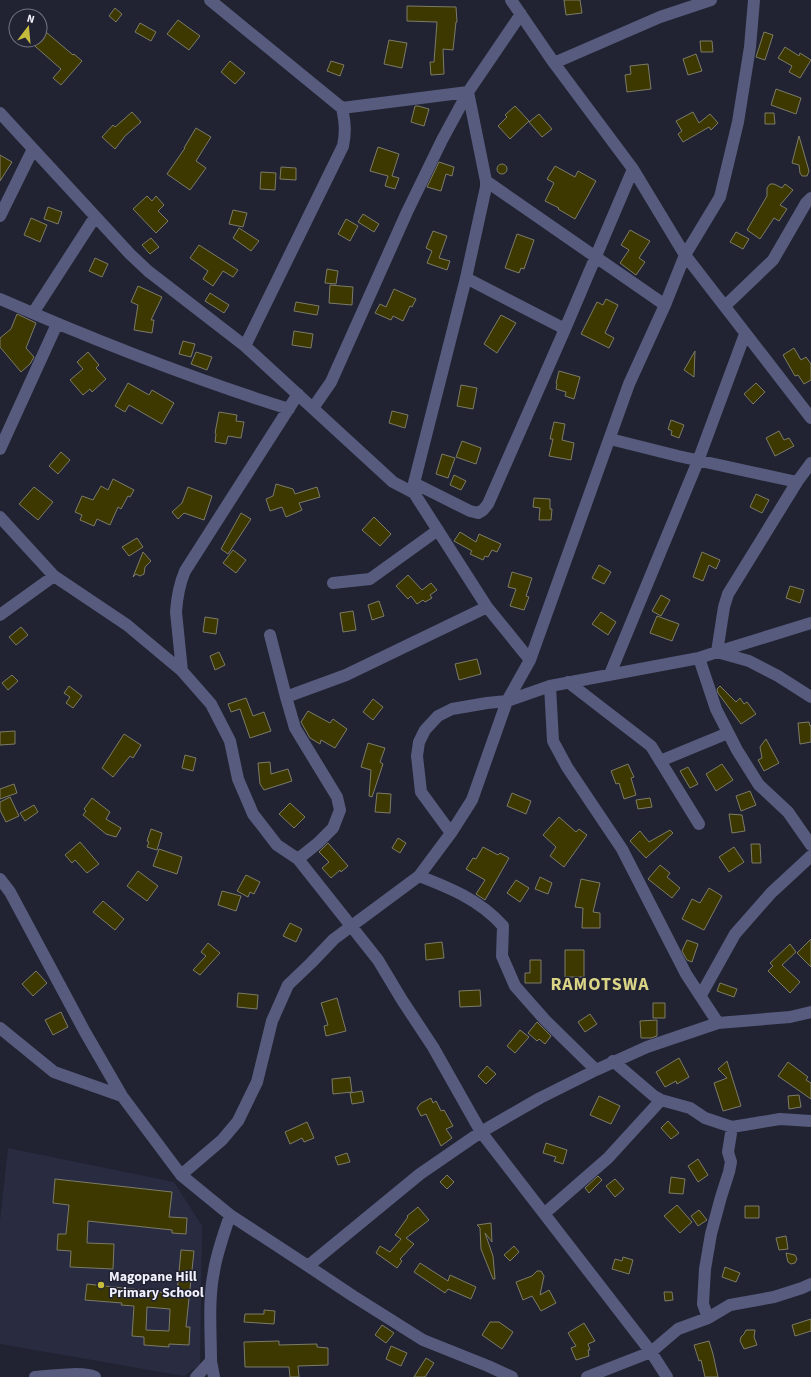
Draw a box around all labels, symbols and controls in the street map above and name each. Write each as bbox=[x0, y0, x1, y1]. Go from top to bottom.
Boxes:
north arrow bbox=[8, 8, 48, 48]
text: N bbox=[25, 11, 36, 27]
district label: RAMOTSWA bbox=[550, 972, 650, 997]
place label: Magopane Hill Primary School bbox=[109, 1267, 204, 1303]
marker: Magopane Hill Primary School bbox=[96, 1280, 106, 1290]

